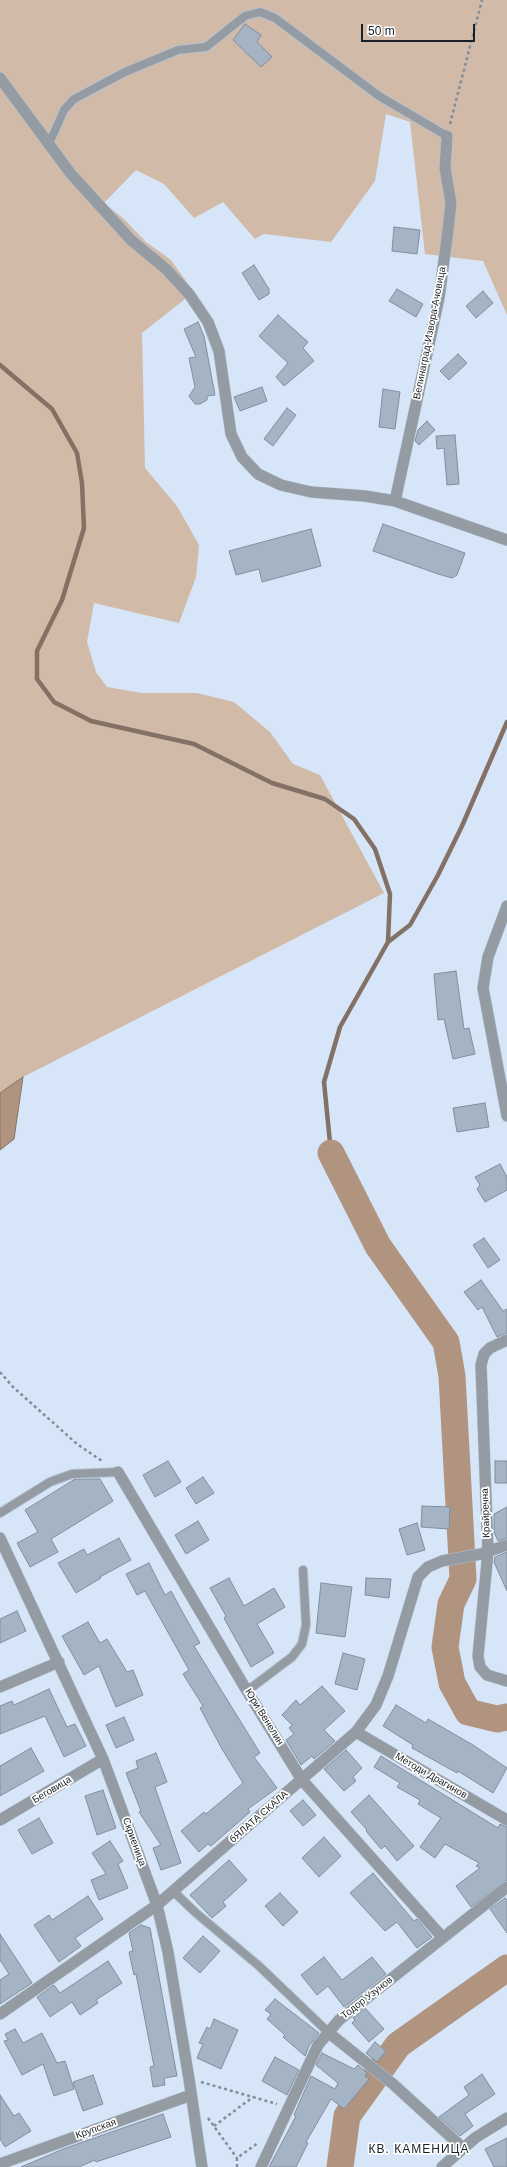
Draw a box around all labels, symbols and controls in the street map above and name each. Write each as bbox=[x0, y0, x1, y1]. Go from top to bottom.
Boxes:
scale bar bbox=[363, 16, 477, 42]
text: 50 m bbox=[368, 24, 395, 38]
street label: Велинаград-Извора-Ачовица bbox=[411, 266, 449, 400]
street label: Крайречна bbox=[479, 1488, 493, 1538]
street label: Юри Венелин bbox=[242, 1687, 286, 1747]
street label: Методи Драгинов bbox=[393, 1751, 469, 1801]
street label: Беговица bbox=[30, 1774, 74, 1806]
street label: бЯЛАТА СКАЛА bbox=[227, 1788, 291, 1846]
street label: Скриеница bbox=[120, 1816, 148, 1868]
street label: Тодор Узунов bbox=[339, 1974, 395, 2022]
street label: Крупская bbox=[74, 2116, 118, 2142]
district label: КВ. КАМЕНИЦА bbox=[369, 2143, 469, 2157]

